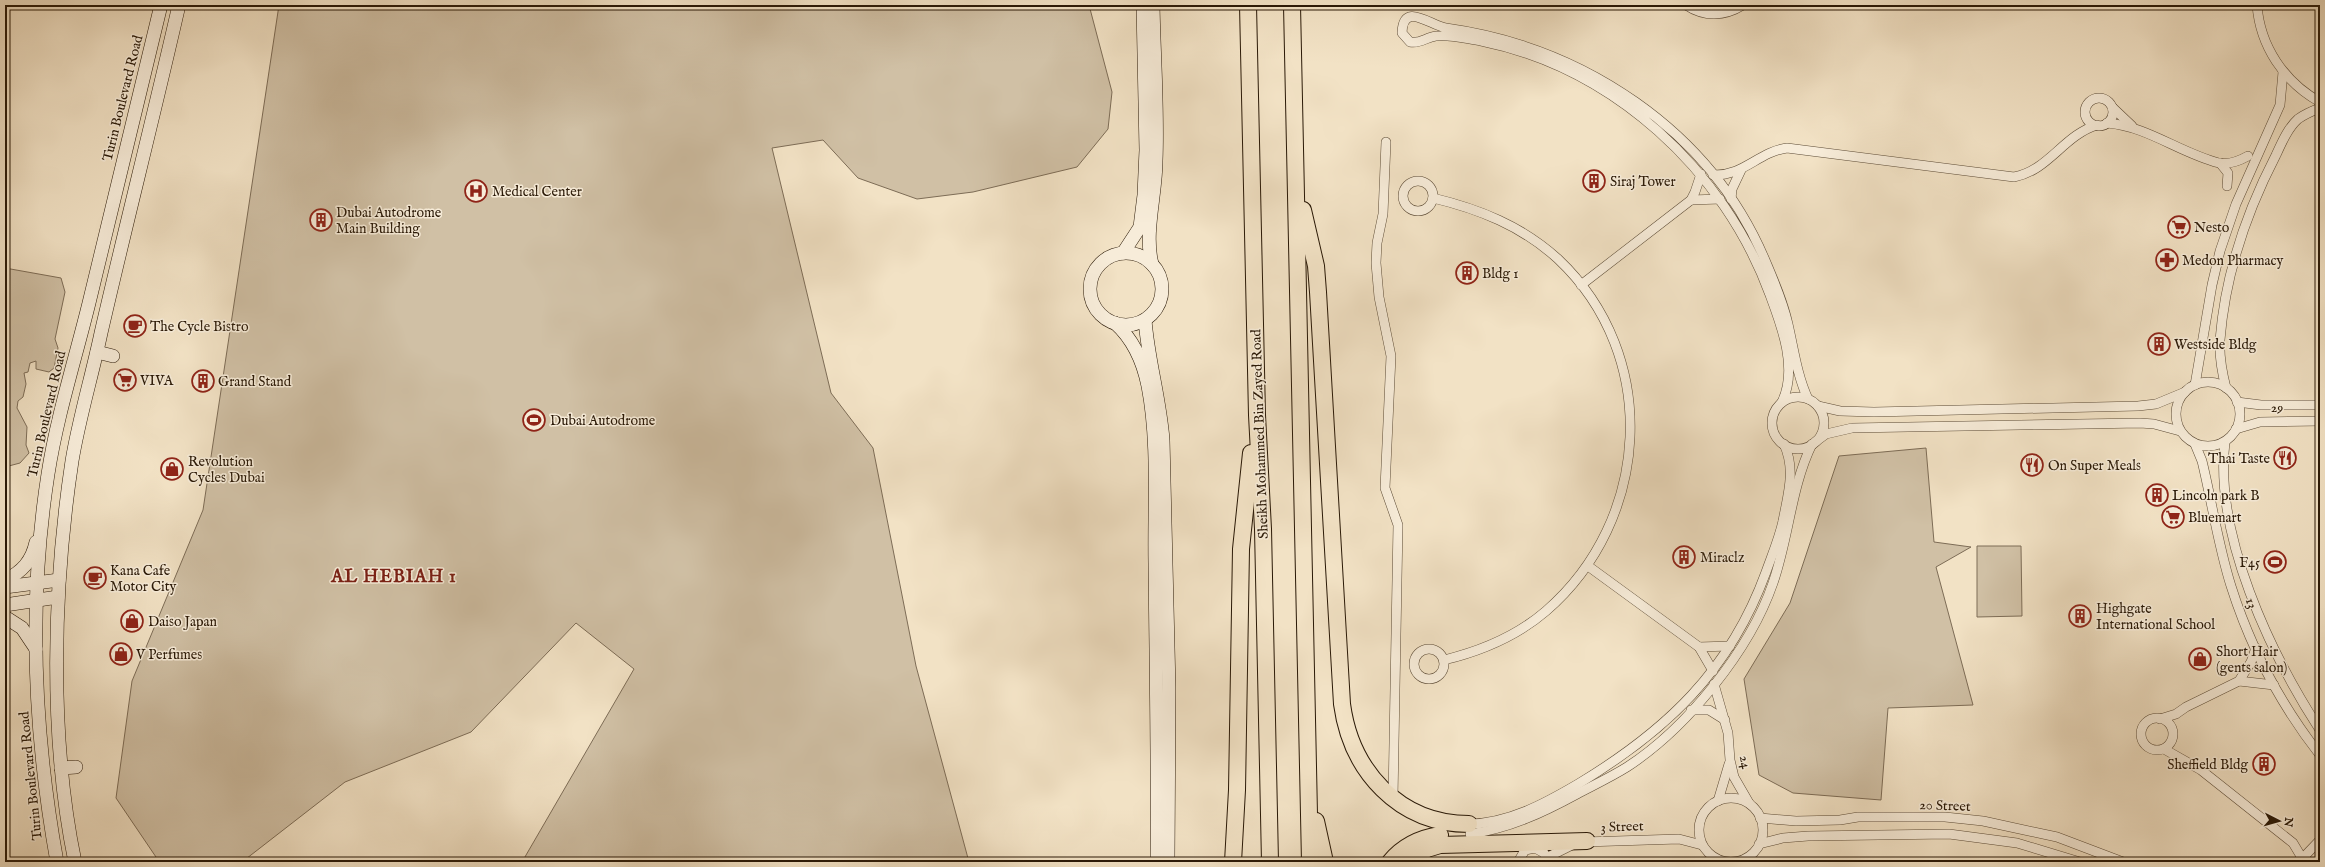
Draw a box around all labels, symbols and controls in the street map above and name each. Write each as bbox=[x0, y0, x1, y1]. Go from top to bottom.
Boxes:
street label: Turin Boulevard Road bbox=[99, 33, 147, 163]
building icon: Siraj Tower bbox=[1581, 168, 1607, 194]
place label: Siraj Tower bbox=[1610, 173, 1676, 191]
hospital icon: Medical Center bbox=[463, 178, 489, 204]
place label: Medical Center bbox=[492, 183, 582, 201]
place label: Dubai Autodrome Main Building bbox=[336, 204, 442, 238]
building icon: Dubai Autodrome Main Building bbox=[308, 207, 334, 233]
supermarket icon: Nesto bbox=[2166, 214, 2192, 240]
place label: Nesto bbox=[2194, 219, 2230, 237]
pharmacy icon: Medon Pharmacy bbox=[2154, 247, 2180, 273]
place label: Medon Pharmacy bbox=[2182, 252, 2284, 270]
building icon: Bldg 1 bbox=[1454, 260, 1480, 286]
place label: Bldg 1 bbox=[1482, 265, 1518, 283]
cafe icon: The Cycle Bistro bbox=[122, 313, 148, 339]
place label: The Cycle Bistro bbox=[150, 318, 249, 336]
street label: Sheikh Mohammed Bin Zayed Road bbox=[1247, 328, 1273, 539]
building icon: Westside Bldg bbox=[2146, 331, 2172, 357]
place label: Westside Bldg bbox=[2174, 336, 2257, 354]
street label: Turin Boulevard Road bbox=[24, 349, 70, 479]
supermarket icon: VIVA bbox=[112, 367, 138, 393]
building icon: Grand Stand bbox=[190, 368, 216, 394]
place label: VIVA bbox=[139, 372, 174, 390]
place label: Grand Stand bbox=[218, 373, 292, 391]
street label: 29 bbox=[2271, 399, 2284, 417]
sports icon: Dubai Autodrome bbox=[521, 407, 547, 433]
place label: Dubai Autodrome bbox=[550, 412, 656, 430]
restaurant icon: Thai Taste bbox=[2272, 445, 2298, 471]
place label: Thai Taste bbox=[2208, 450, 2271, 468]
restaurant icon: On Super Meals bbox=[2019, 452, 2045, 478]
place label: Revolution Cycles Dubai bbox=[188, 453, 265, 487]
shop icon: Revolution Cycles Dubai bbox=[159, 456, 185, 482]
place label: On Super Meals bbox=[2048, 457, 2141, 475]
building icon: Lincoln park B bbox=[2144, 482, 2170, 508]
place label: Lincoln park B bbox=[2172, 487, 2260, 505]
supermarket icon: Bluemart bbox=[2160, 504, 2186, 530]
place label: Bluemart bbox=[2188, 509, 2242, 527]
building icon: Miraclz bbox=[1671, 544, 1697, 570]
place label: Miraclz bbox=[1700, 549, 1745, 567]
sports icon: F45 bbox=[2262, 549, 2288, 575]
place label: F45 bbox=[2239, 554, 2260, 572]
place label: Kana Cafe Motor City bbox=[110, 562, 176, 596]
cafe icon: Kana Cafe Motor City bbox=[82, 565, 108, 591]
district label: AL HEBIAH 1 bbox=[330, 566, 457, 589]
street label: 13 bbox=[2241, 595, 2261, 611]
place label: Highgate International School bbox=[2096, 600, 2215, 634]
building icon: Highgate International School bbox=[2067, 603, 2093, 629]
shop icon: Daiso Japan bbox=[119, 608, 145, 634]
place label: Daiso Japan bbox=[148, 613, 218, 631]
shop icon: V Perfumes bbox=[108, 641, 134, 667]
place label: Short Hair (gents salon) bbox=[2216, 643, 2287, 677]
place label: V Perfumes bbox=[135, 646, 202, 664]
shop icon: Short Hair (gents salon) bbox=[2187, 646, 2213, 672]
street label: Turin Boulevard Road bbox=[15, 710, 47, 841]
building icon: Sheffield Bldg bbox=[2251, 751, 2277, 777]
street label: 24 bbox=[1735, 754, 1755, 771]
place label: Sheffield Bldg bbox=[2167, 756, 2248, 774]
street label: 20 Street bbox=[1919, 796, 1971, 816]
north arrow bbox=[2259, 801, 2299, 841]
text: N bbox=[2280, 815, 2296, 828]
street label: 3 Street bbox=[1600, 817, 1644, 837]

